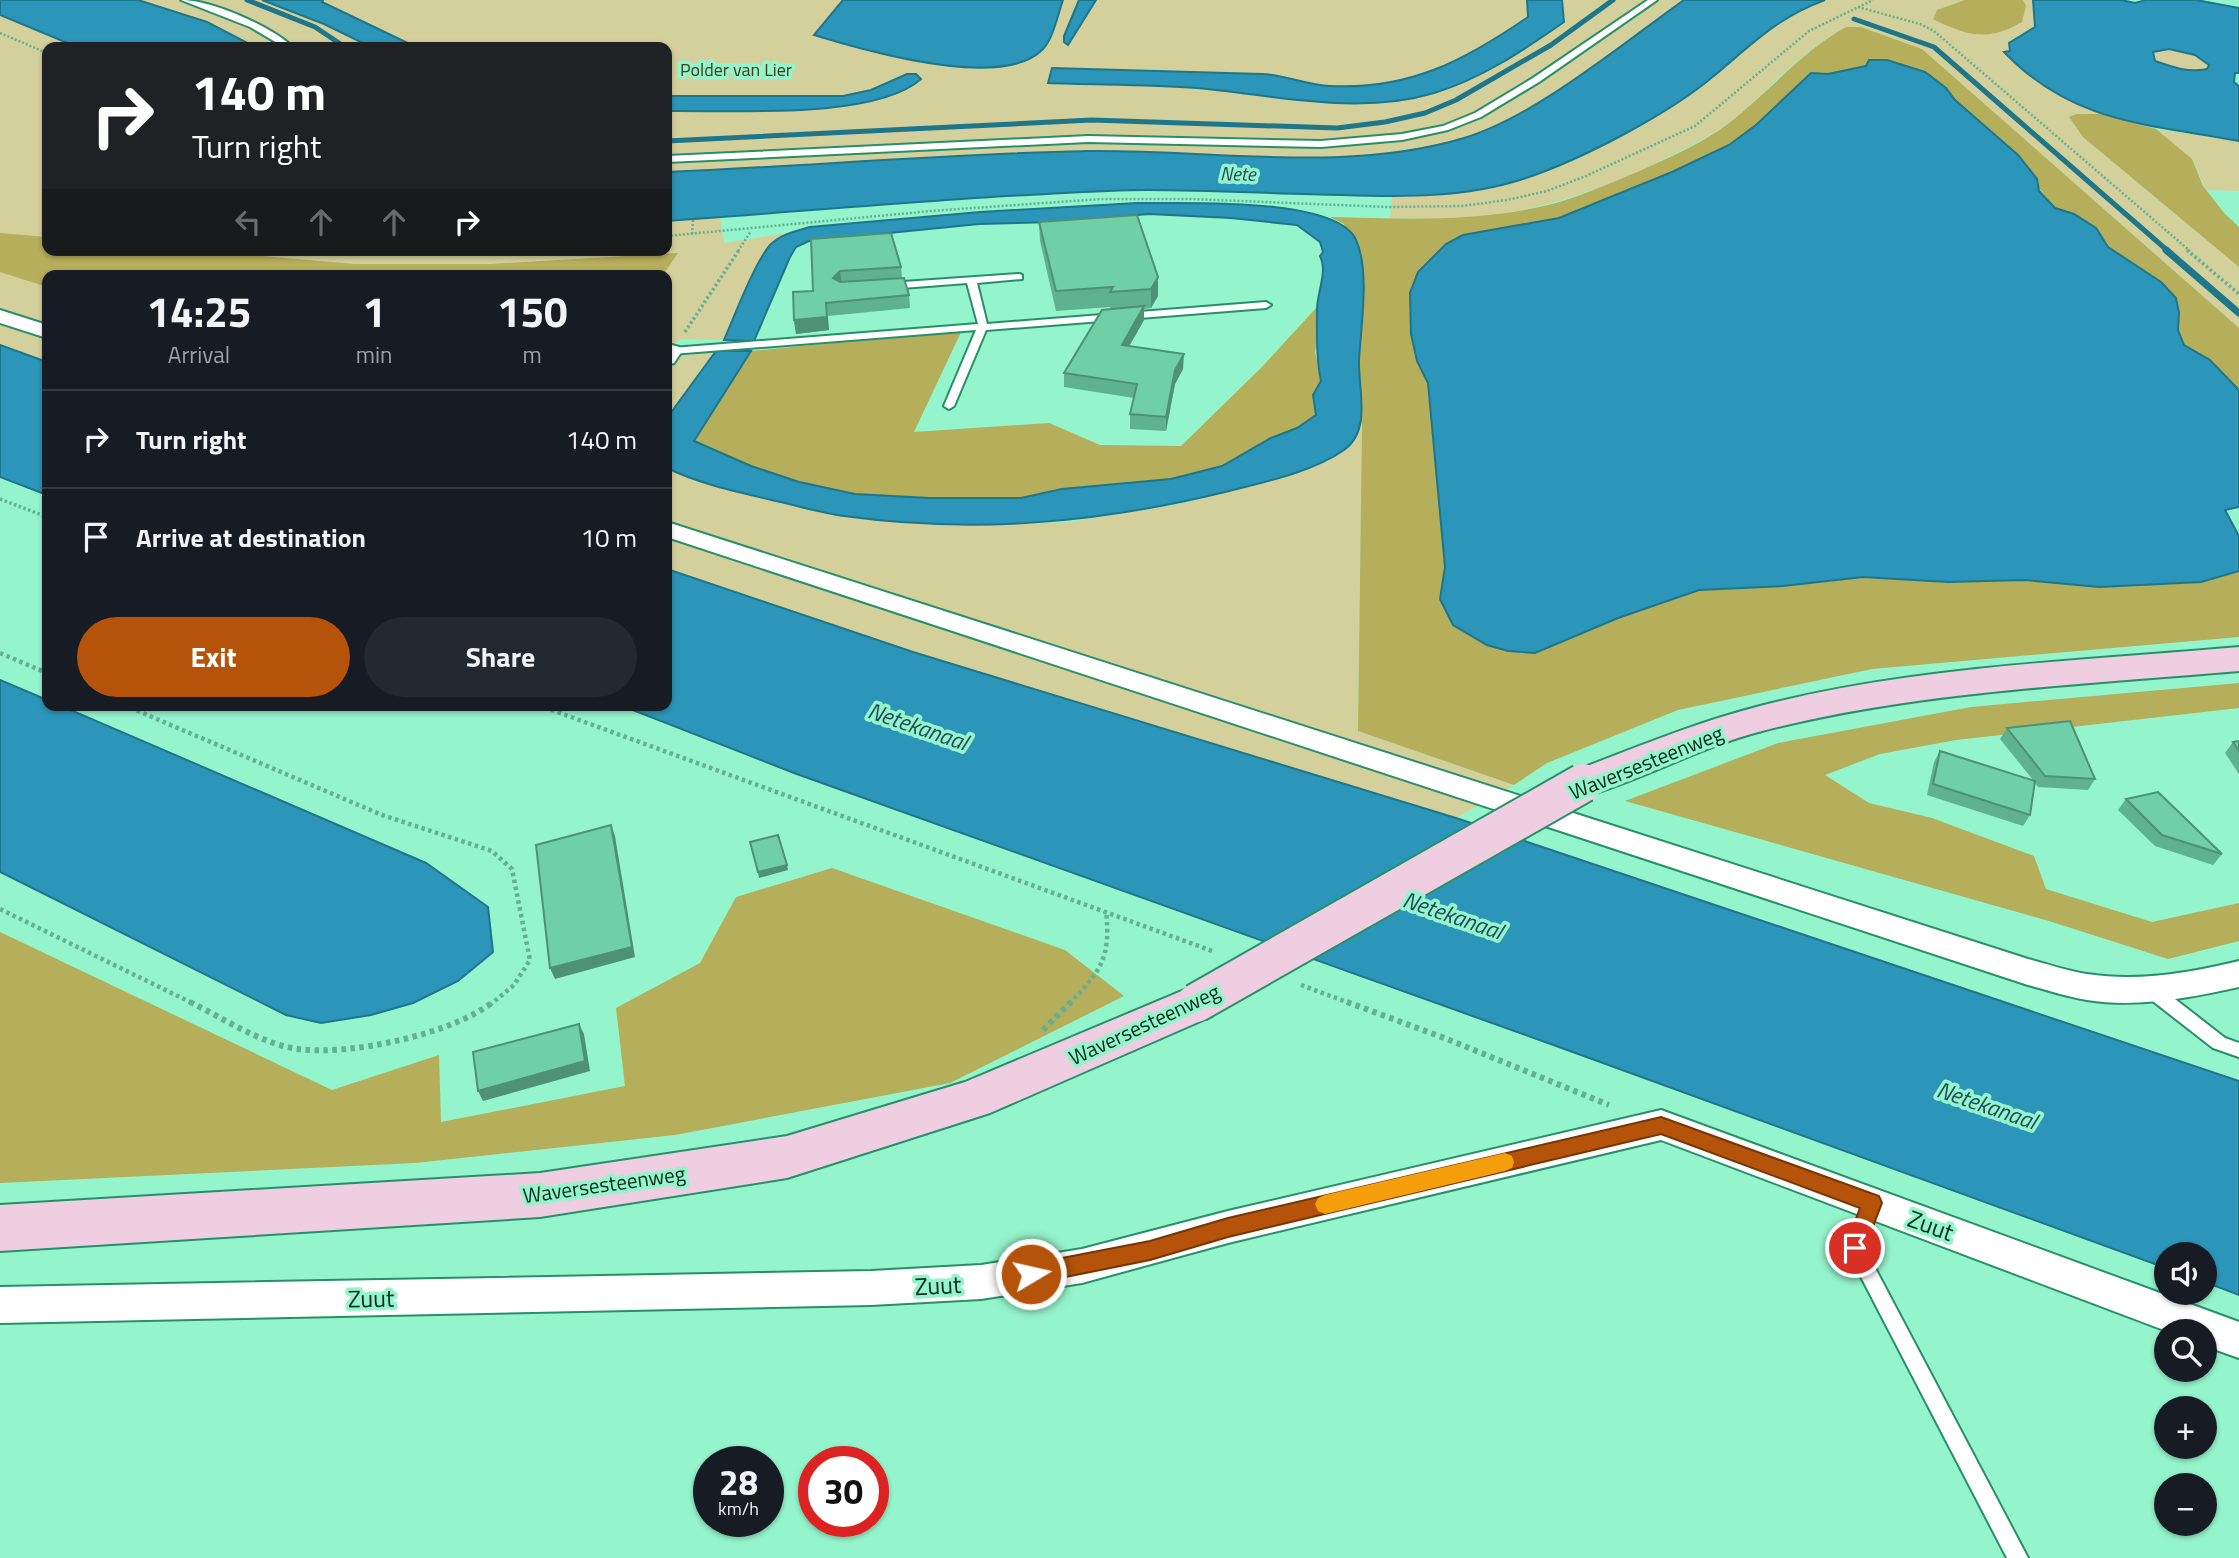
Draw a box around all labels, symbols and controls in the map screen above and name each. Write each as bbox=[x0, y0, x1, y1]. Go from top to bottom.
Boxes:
text: 140 m bbox=[192, 54, 326, 129]
park label: Polder van Lier bbox=[680, 56, 792, 83]
icon: right bbox=[77, 70, 168, 161]
text: Turn right bbox=[192, 122, 321, 170]
water label: Nete bbox=[1220, 158, 1257, 188]
icon: left bbox=[229, 203, 267, 241]
icon: ahead bbox=[302, 203, 340, 241]
icon: ahead bbox=[375, 203, 413, 241]
icon: right bbox=[448, 203, 486, 241]
text: 14:25 bbox=[146, 279, 251, 343]
text: 1 bbox=[362, 279, 386, 343]
text: 150 bbox=[497, 279, 567, 343]
text: Arrival bbox=[168, 337, 230, 372]
text: min bbox=[356, 337, 392, 372]
text: m bbox=[523, 337, 542, 372]
icon: right bbox=[77, 420, 115, 458]
text: Turn right bbox=[136, 420, 247, 459]
text: 140 m bbox=[566, 420, 637, 459]
icon: arrive bbox=[77, 518, 115, 556]
text: Arrive at destination bbox=[136, 518, 366, 557]
text: 10 m bbox=[580, 518, 637, 557]
button: Exit bbox=[77, 617, 350, 697]
button: Share bbox=[364, 617, 637, 697]
water label: Netekanaal bbox=[863, 693, 976, 760]
street label: Waversesteenweg bbox=[1564, 716, 1728, 807]
water label: Netekanaal bbox=[1398, 882, 1511, 949]
street label: Waversesteenweg bbox=[1063, 975, 1225, 1073]
water label: Netekanaal bbox=[1932, 1072, 2045, 1139]
street label: Waversesteenweg bbox=[521, 1157, 687, 1211]
street label: Zuut bbox=[1903, 1200, 1960, 1250]
pin bbox=[1825, 1218, 1885, 1278]
icon: arrive bbox=[1836, 1229, 1874, 1267]
position arrow bbox=[994, 1237, 1068, 1311]
map controls bbox=[2154, 1242, 2217, 1536]
button: sound bbox=[2154, 1242, 2217, 1305]
street label: Zuut bbox=[914, 1266, 963, 1304]
street label: Zuut bbox=[347, 1280, 395, 1316]
button: search bbox=[2154, 1319, 2217, 1382]
button: + bbox=[2154, 1396, 2217, 1459]
speed limit sign: 30 bbox=[798, 1446, 889, 1537]
text: 28 bbox=[719, 1455, 758, 1509]
button: − bbox=[2154, 1473, 2217, 1536]
text: km/h bbox=[718, 1495, 759, 1522]

